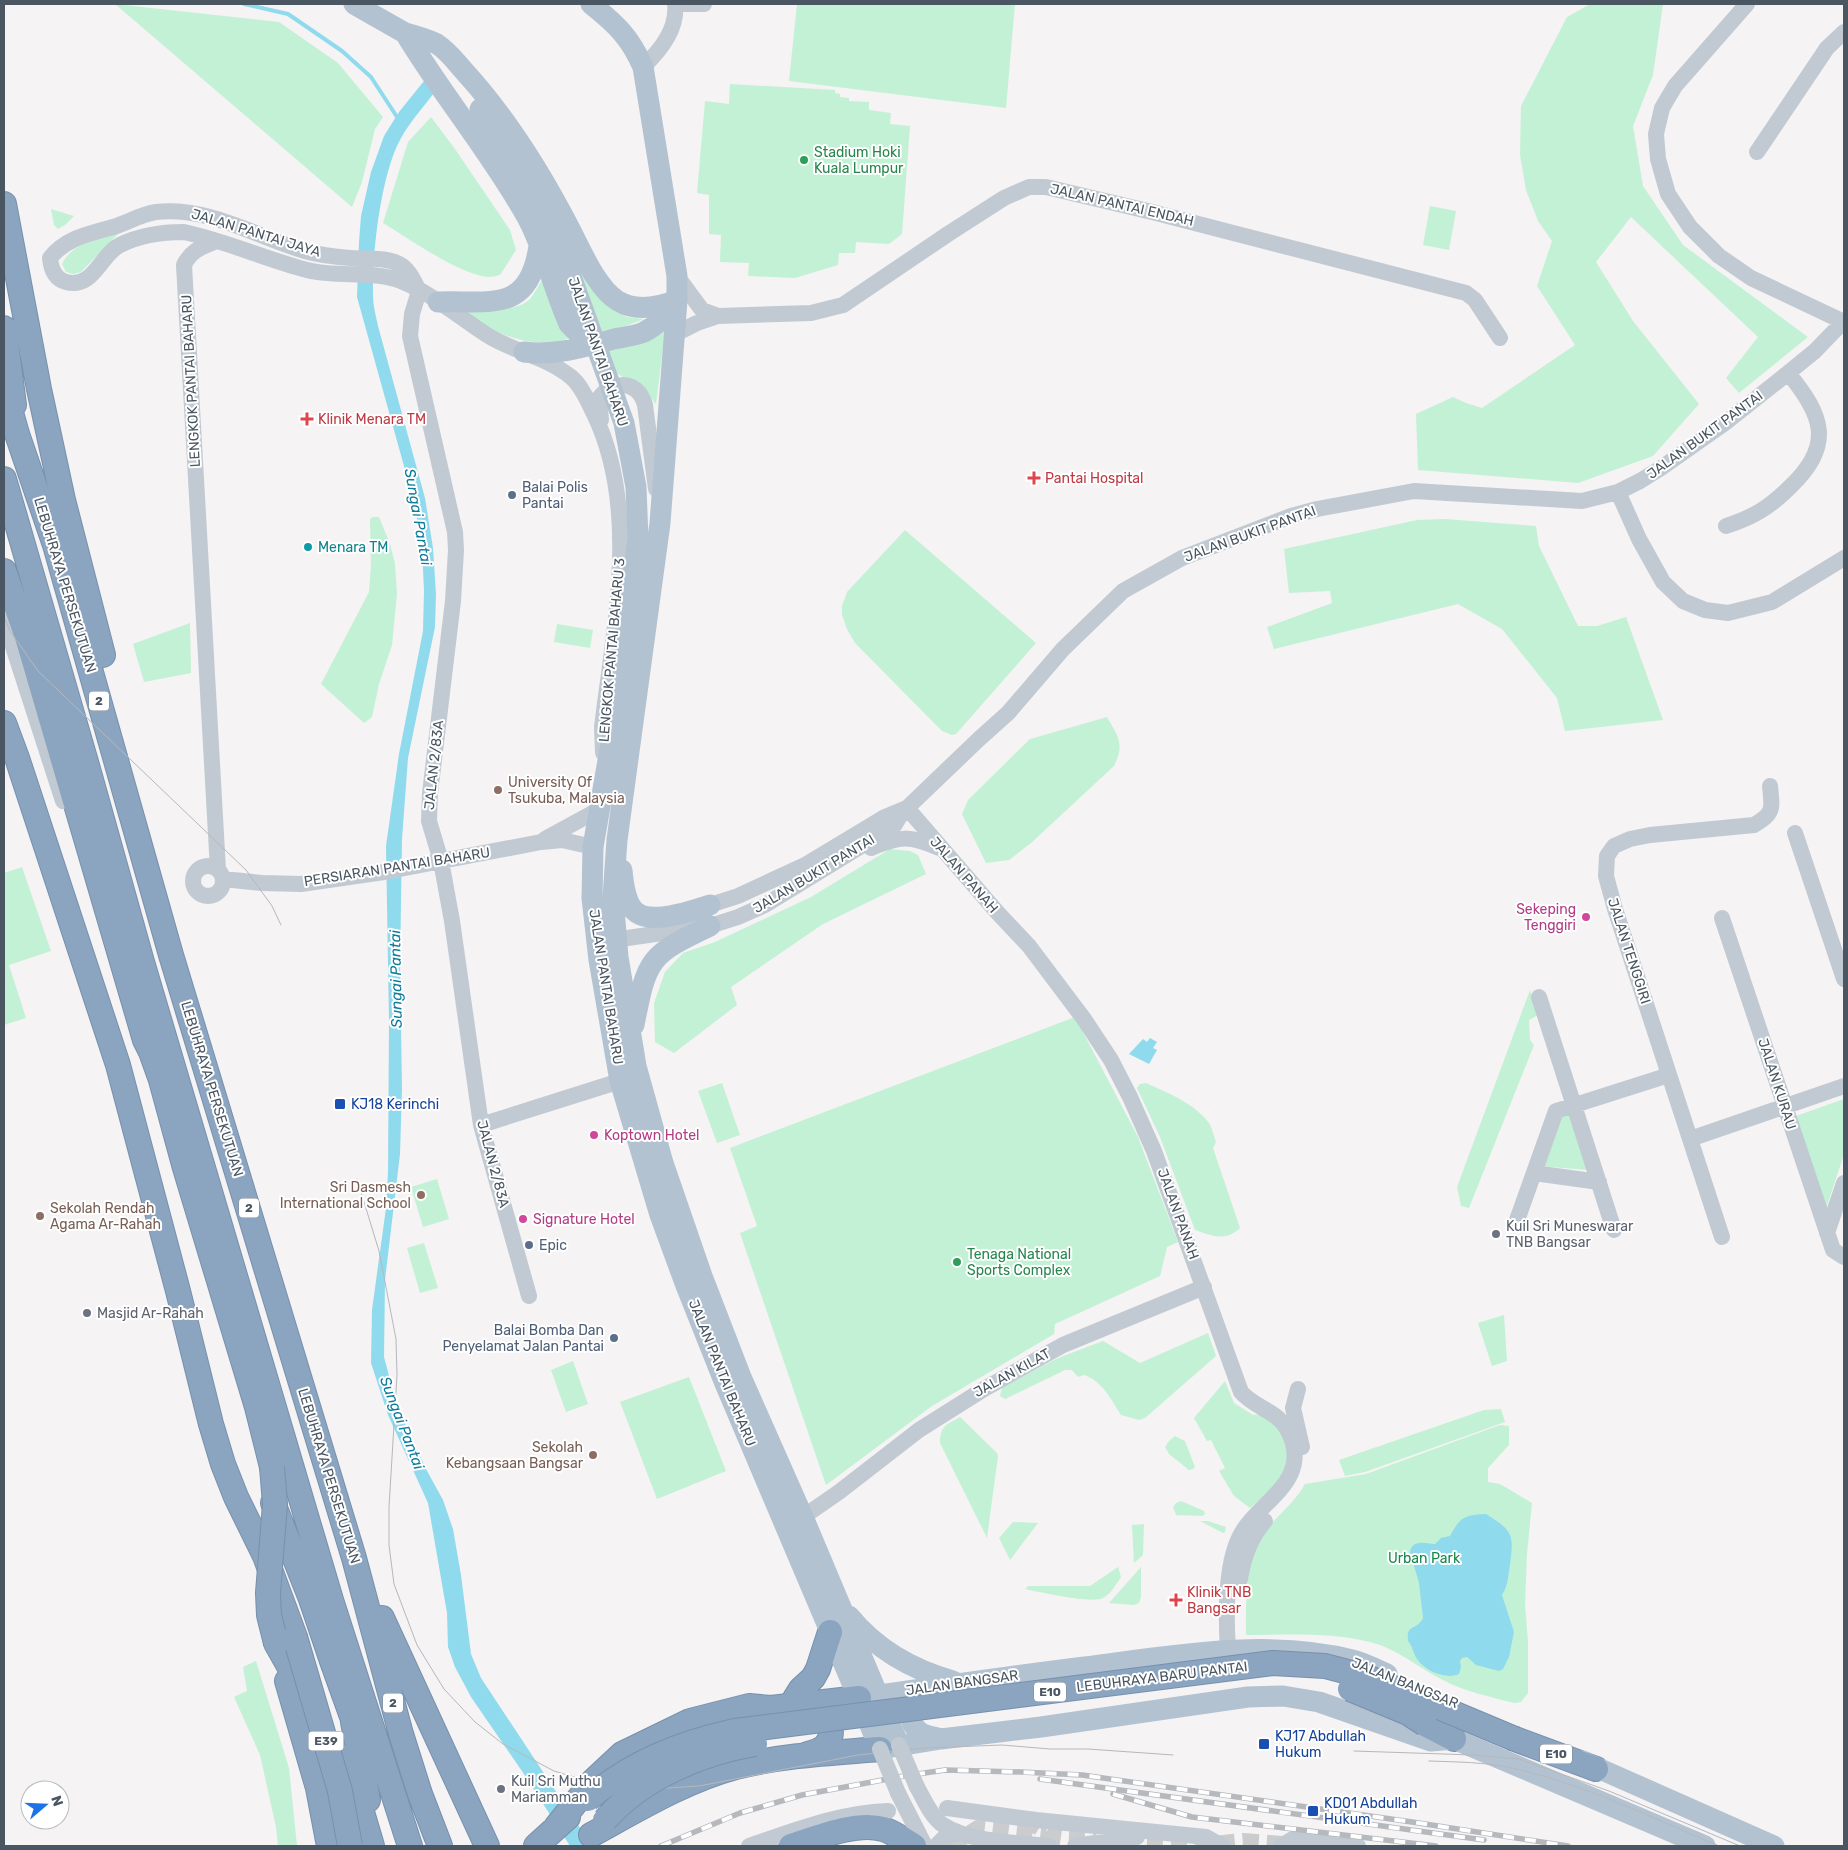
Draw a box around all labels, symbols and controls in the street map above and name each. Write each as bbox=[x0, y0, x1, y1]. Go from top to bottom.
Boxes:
place label: Stadium Hoki Kuala Lumpur bbox=[814, 144, 904, 177]
marker: Stadium Hoki Kuala Lumpur bbox=[798, 154, 810, 166]
street label: JALAN PANTAI ENDAH bbox=[1049, 180, 1195, 230]
street label: JALAN PANTAI JAYA bbox=[189, 205, 323, 261]
street label: JALAN PANTAI BAHARU bbox=[564, 275, 632, 429]
street label: LENGKOK PANTAI BAHARU bbox=[178, 294, 204, 468]
street label: JALAN BUKIT PANTAI bbox=[1644, 387, 1766, 483]
place label: Klinik Menara TM bbox=[318, 411, 426, 428]
marker: Klinik Menara TM bbox=[300, 412, 314, 426]
water label: Sungai Pantai bbox=[401, 467, 435, 567]
place label: Pantai Hospital bbox=[1045, 470, 1144, 487]
marker: Pantai Hospital bbox=[1027, 471, 1041, 485]
place label: Balai Polis Pantai bbox=[522, 479, 588, 512]
marker: Balai Polis Pantai bbox=[506, 489, 518, 501]
street label: LEBUHRAYA PERSEKUTUAN bbox=[30, 495, 100, 675]
street label: JALAN BUKIT PANTAI bbox=[1182, 502, 1318, 566]
place label: Menara TM bbox=[318, 539, 388, 556]
marker: Menara TM bbox=[302, 541, 314, 553]
street label: LENGKOK PANTAI BAHARU 3 bbox=[595, 557, 629, 743]
road number: 2 bbox=[89, 691, 109, 710]
street label: JALAN 2/83A bbox=[421, 719, 447, 811]
place label: University Of Tsukuba, Malaysia bbox=[508, 774, 625, 807]
marker: University Of Tsukuba, Malaysia bbox=[492, 784, 504, 796]
street label: JALAN BUKIT PANTAI bbox=[750, 831, 878, 917]
street label: JALAN PANAH bbox=[926, 833, 1002, 917]
street label: PERSIARAN PANTAI BAHARU bbox=[303, 844, 491, 890]
street label: JALAN TENGGIRI bbox=[1604, 896, 1654, 1006]
place label: Sekeping Tenggiri bbox=[1516, 901, 1576, 934]
street label: JALAN PANTAI BAHARU bbox=[585, 908, 627, 1066]
marker: Sekeping Tenggiri bbox=[1580, 911, 1592, 923]
water label: Sungai Pantai bbox=[386, 929, 406, 1028]
street label: LEBUHRAYA PERSEKUTUAN bbox=[177, 999, 247, 1179]
street label: JALAN KURAU bbox=[1754, 1036, 1800, 1132]
place label: KJ18 Kerinchi bbox=[351, 1096, 439, 1113]
marker: KJ18 Kerinchi bbox=[333, 1097, 347, 1111]
street label: JALAN 2/83A bbox=[473, 1118, 513, 1210]
place label: Koptown Hotel bbox=[604, 1127, 699, 1144]
marker: Koptown Hotel bbox=[588, 1129, 600, 1141]
street label: JALAN PANAH bbox=[1154, 1166, 1202, 1262]
place label: Sri Dasmesh International School bbox=[280, 1179, 411, 1212]
marker: Sri Dasmesh International School bbox=[415, 1189, 427, 1201]
road number: 2 bbox=[239, 1198, 259, 1218]
place label: Sekolah Rendah Agama Ar-Rahah bbox=[50, 1200, 161, 1233]
marker: Sekolah Rendah Agama Ar-Rahah bbox=[34, 1210, 46, 1222]
place label: Signature Hotel bbox=[533, 1211, 635, 1228]
marker: Signature Hotel bbox=[517, 1213, 529, 1225]
place label: Kuil Sri Muneswarar TNB Bangsar bbox=[1506, 1218, 1634, 1251]
marker: Kuil Sri Muneswarar TNB Bangsar bbox=[1490, 1228, 1502, 1240]
place label: Epic bbox=[539, 1237, 567, 1254]
marker: Epic bbox=[523, 1239, 535, 1251]
place label: Tenaga National Sports Complex bbox=[967, 1246, 1071, 1279]
marker: Tenaga National Sports Complex bbox=[951, 1256, 963, 1268]
street label: JALAN PANTAI BAHARU bbox=[685, 1297, 759, 1449]
place label: Masjid Ar-Rahah bbox=[97, 1305, 204, 1322]
marker: Masjid Ar-Rahah bbox=[81, 1307, 93, 1319]
place label: Balai Bomba Dan Penyelamat Jalan Pantai bbox=[442, 1322, 604, 1355]
marker: Balai Bomba Dan Penyelamat Jalan Pantai bbox=[608, 1332, 620, 1344]
street label: JALAN KILAT bbox=[971, 1345, 1053, 1401]
water label: Sungai Pantai bbox=[376, 1374, 428, 1472]
street label: LEBUHRAYA PERSEKUTUAN bbox=[294, 1386, 364, 1566]
place label: Sekolah Kebangsaan Bangsar bbox=[446, 1439, 584, 1472]
marker: Sekolah Kebangsaan Bangsar bbox=[587, 1449, 599, 1461]
park label: Urban Park bbox=[1388, 1550, 1461, 1567]
place label: Klinik TNB Bangsar bbox=[1187, 1584, 1251, 1617]
marker: Klinik TNB Bangsar bbox=[1169, 1593, 1183, 1607]
street label: JALAN BANGSAR bbox=[1349, 1654, 1461, 1712]
street label: LEBUHRAYA BARU PANTAI bbox=[1075, 1658, 1249, 1696]
street label: JALAN BANGSAR bbox=[905, 1667, 1019, 1699]
road number: E10 bbox=[1034, 1682, 1066, 1701]
road number: 2 bbox=[383, 1694, 403, 1712]
place label: KJ17 Abdullah Hukum bbox=[1275, 1728, 1366, 1761]
road number: E39 bbox=[308, 1732, 344, 1750]
marker: KJ17 Abdullah Hukum bbox=[1257, 1737, 1271, 1751]
road number: E10 bbox=[1540, 1745, 1572, 1764]
place label: Kuil Sri Muthu Mariamman bbox=[511, 1773, 601, 1806]
north arrow bbox=[20, 1780, 70, 1830]
marker: Kuil Sri Muthu Mariamman bbox=[495, 1783, 507, 1795]
text: N bbox=[47, 1793, 66, 1808]
place label: KD01 Abdullah Hukum bbox=[1324, 1795, 1418, 1828]
marker: KD01 Abdullah Hukum bbox=[1306, 1804, 1320, 1818]

